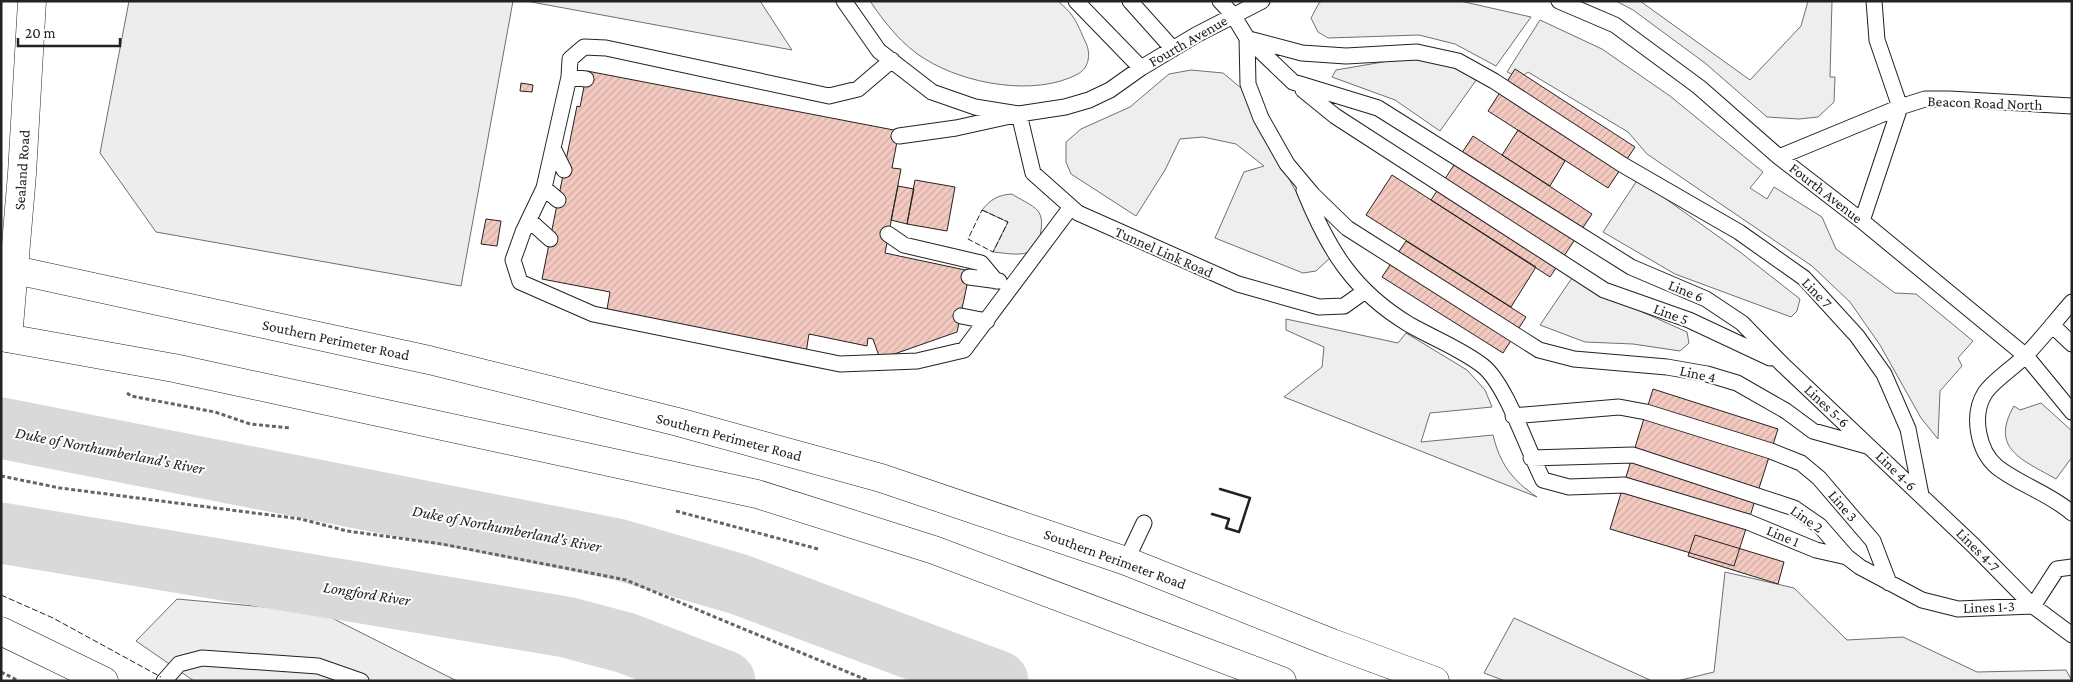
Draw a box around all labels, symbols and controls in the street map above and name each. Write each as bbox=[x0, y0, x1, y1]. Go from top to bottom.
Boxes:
street label: Fourth Avenue bbox=[1146, 12, 1230, 70]
scale bar bbox=[18, 15, 120, 47]
text: 20 m bbox=[25, 25, 56, 41]
street label: Beacon Road North bbox=[1927, 93, 2043, 113]
street label: Sealand Road bbox=[11, 129, 33, 211]
street label: Fourth Avenue bbox=[1786, 160, 1866, 227]
street label: Tunnel Link Road bbox=[1113, 223, 1215, 281]
street label: Line 7 bbox=[1799, 275, 1835, 311]
street label: Line 6 bbox=[1666, 277, 1706, 305]
street label: Line 5 bbox=[1651, 300, 1691, 328]
street label: Southern Perimeter Road bbox=[261, 317, 411, 363]
street label: Line 4 bbox=[1678, 362, 1718, 386]
street label: Lines 5-6 bbox=[1801, 381, 1853, 431]
street label: Southern Perimeter Road bbox=[654, 410, 804, 464]
water label: Duke of Northumberland's River bbox=[14, 424, 206, 478]
street label: Line 4-6 bbox=[1873, 448, 1919, 494]
street label: Line 3 bbox=[1825, 487, 1861, 525]
water label: Duke of Northumberland's River bbox=[411, 502, 603, 556]
street label: Line 2 bbox=[1788, 502, 1826, 536]
street label: Line 1 bbox=[1764, 522, 1802, 550]
street label: Lines 4-7 bbox=[1953, 525, 2003, 575]
street label: Southern Perimeter Road bbox=[1042, 526, 1188, 592]
water label: Longford River bbox=[322, 578, 412, 610]
street label: Lines 1-3 bbox=[1963, 598, 2015, 616]

